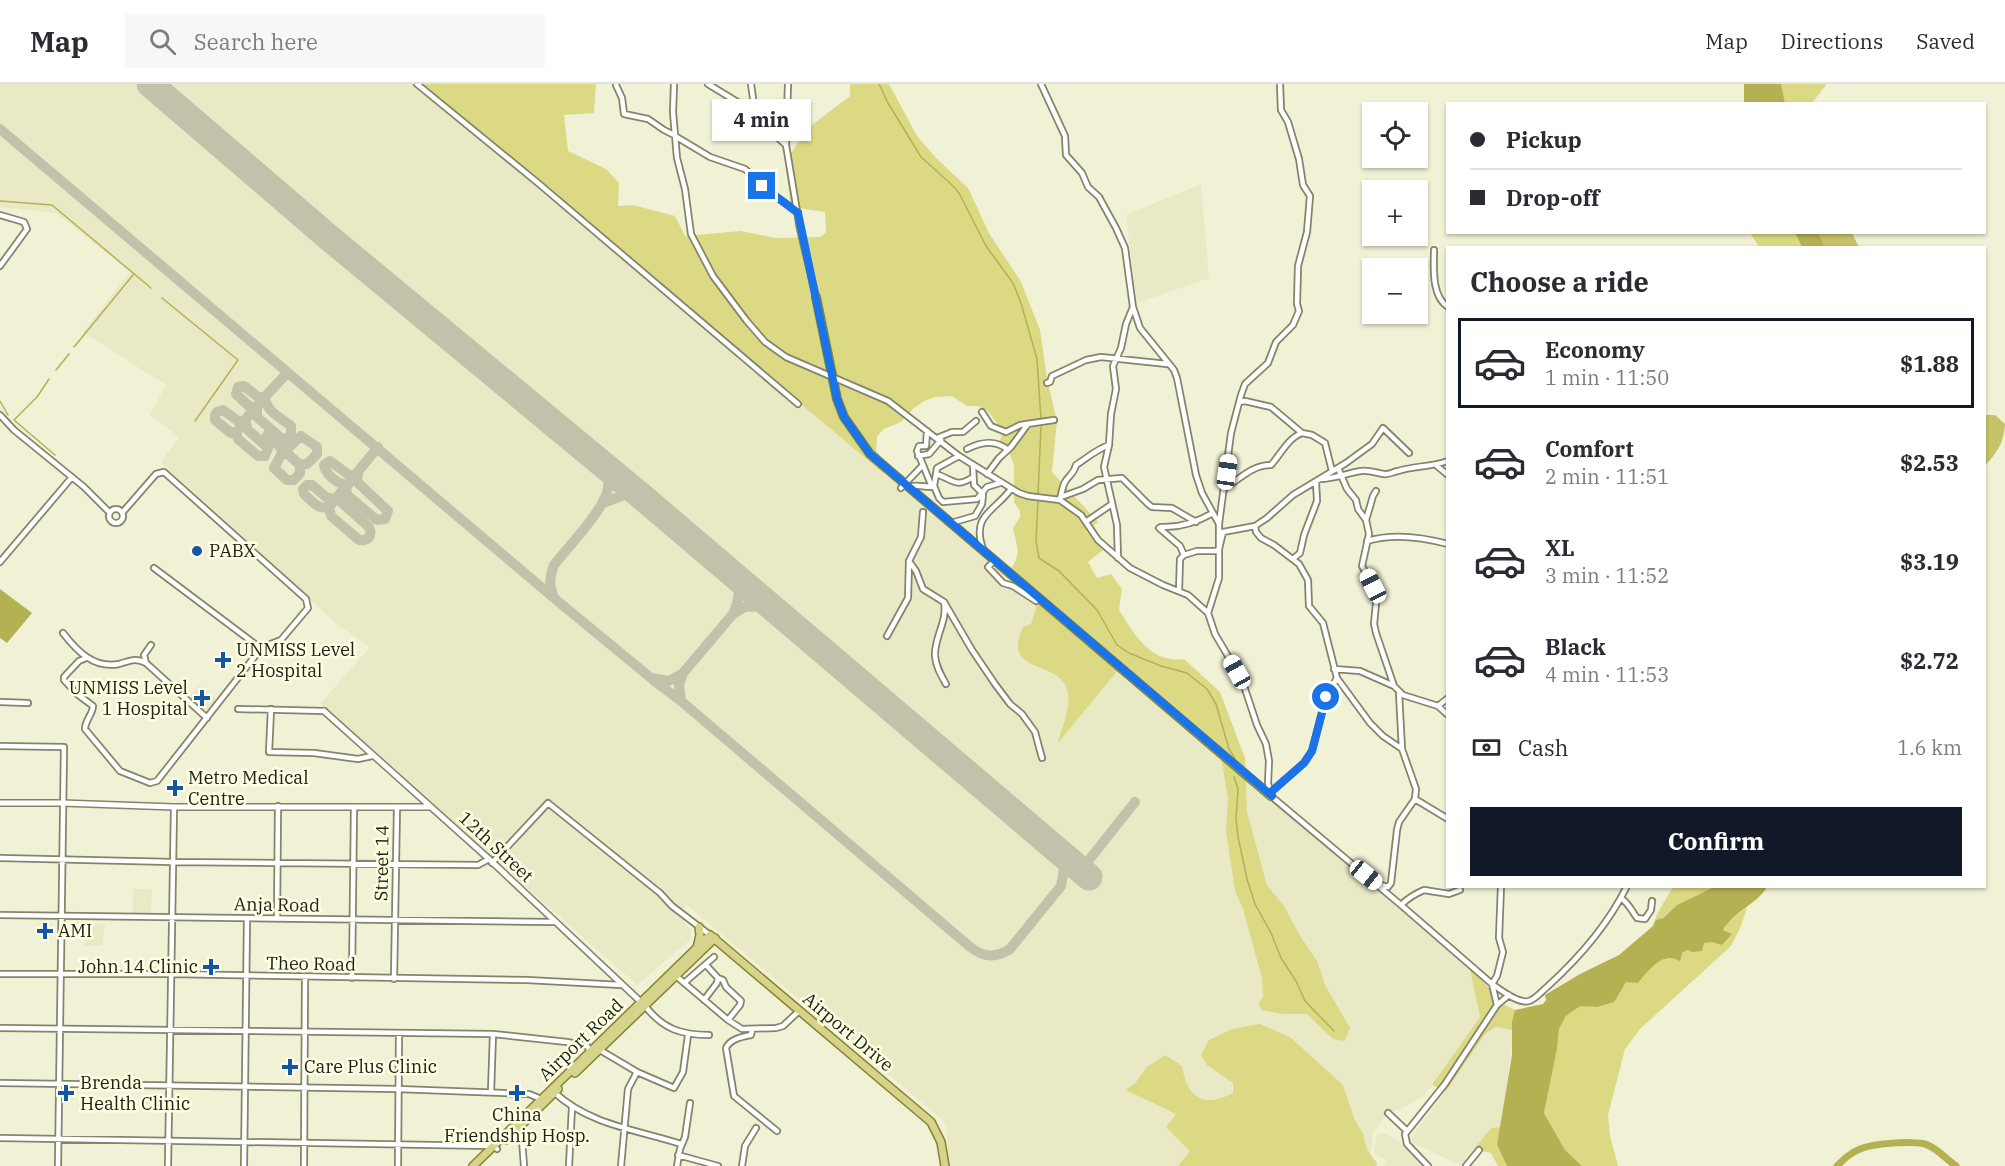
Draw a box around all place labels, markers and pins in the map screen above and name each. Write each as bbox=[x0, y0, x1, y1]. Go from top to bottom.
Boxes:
place label: PABX bbox=[209, 539, 256, 562]
marker: PABX bbox=[190, 544, 204, 558]
place label: UNMISS Level 2 Hospital bbox=[236, 638, 355, 682]
marker: UNMISS Level 2 Hospital bbox=[214, 651, 232, 669]
place label: UNMISS Level 1 Hospital bbox=[69, 676, 188, 720]
marker: UNMISS Level 1 Hospital bbox=[193, 689, 211, 707]
place label: Metro Medical Centre bbox=[188, 766, 309, 810]
marker: Metro Medical Centre bbox=[166, 779, 184, 797]
place label: AMI bbox=[58, 919, 92, 942]
marker: AMI bbox=[36, 922, 54, 940]
place label: John 14 Clinic bbox=[78, 955, 198, 978]
marker: John 14 Clinic bbox=[202, 958, 220, 976]
place label: Care Plus Clinic bbox=[304, 1055, 437, 1078]
marker: Care Plus Clinic bbox=[281, 1058, 299, 1076]
place label: Brenda Health Clinic bbox=[80, 1071, 190, 1115]
marker: Brenda Health Clinic bbox=[57, 1084, 75, 1102]
marker: China Friendship Hosp. bbox=[508, 1084, 526, 1102]
place label: China Friendship Hosp. bbox=[444, 1103, 590, 1147]

